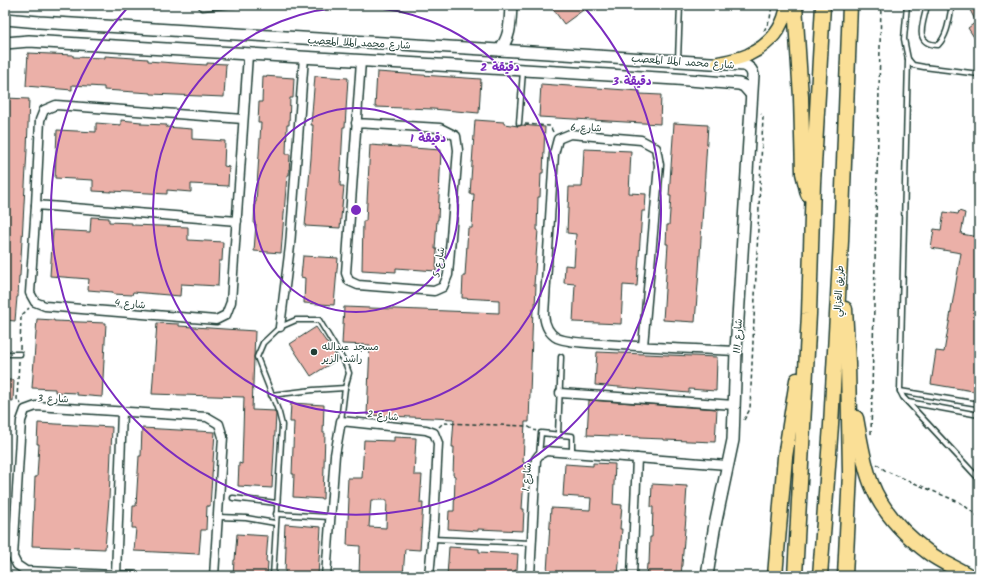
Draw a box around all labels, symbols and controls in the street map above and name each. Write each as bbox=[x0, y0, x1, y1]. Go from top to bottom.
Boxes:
street label: شارع محمد الملا المعصب bbox=[307, 32, 411, 54]
street label: شارع محمد الملا المعصب bbox=[631, 50, 735, 74]
text: 2 دقيقة bbox=[480, 58, 520, 77]
text: 3 دقيقة bbox=[612, 72, 652, 91]
street label: شارع 6 bbox=[570, 120, 602, 136]
text: 1 دقيقة bbox=[410, 129, 446, 148]
centre of rings bbox=[349, 203, 363, 217]
street label: شارع 5 bbox=[429, 245, 449, 279]
street label: طريق الغزالي bbox=[830, 265, 849, 317]
street label: شارع 4 bbox=[114, 295, 146, 313]
street label: شارع 111 bbox=[729, 318, 747, 354]
place label: مسجد عبدالله راشد الزير bbox=[321, 339, 379, 367]
marker: مسجد عبدالله راشد الزير bbox=[309, 347, 319, 357]
street label: شارع 3 bbox=[37, 391, 69, 407]
street label: شارع 2 bbox=[366, 406, 400, 426]
street label: شارع 1 bbox=[518, 462, 536, 492]

